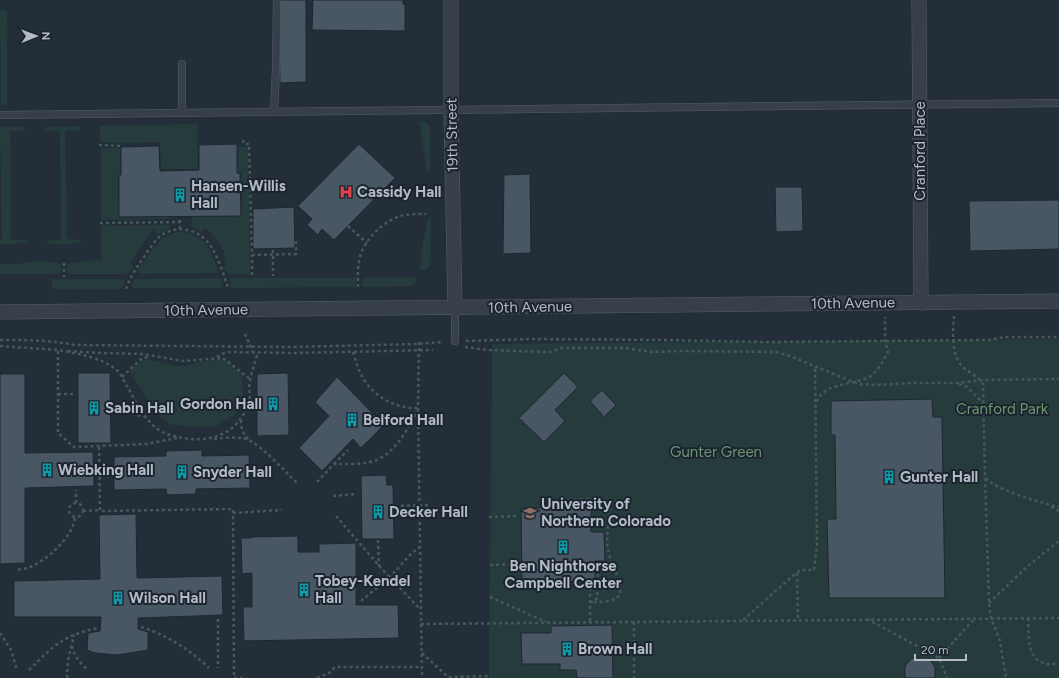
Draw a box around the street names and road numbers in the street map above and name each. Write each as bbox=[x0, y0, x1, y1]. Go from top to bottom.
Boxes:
street label: 19th Street bbox=[442, 97, 462, 172]
street label: Cranford Place bbox=[911, 101, 929, 201]
street label: 10th Avenue bbox=[811, 293, 895, 313]
street label: 10th Avenue bbox=[488, 297, 572, 317]
street label: 10th Avenue bbox=[164, 300, 248, 320]

